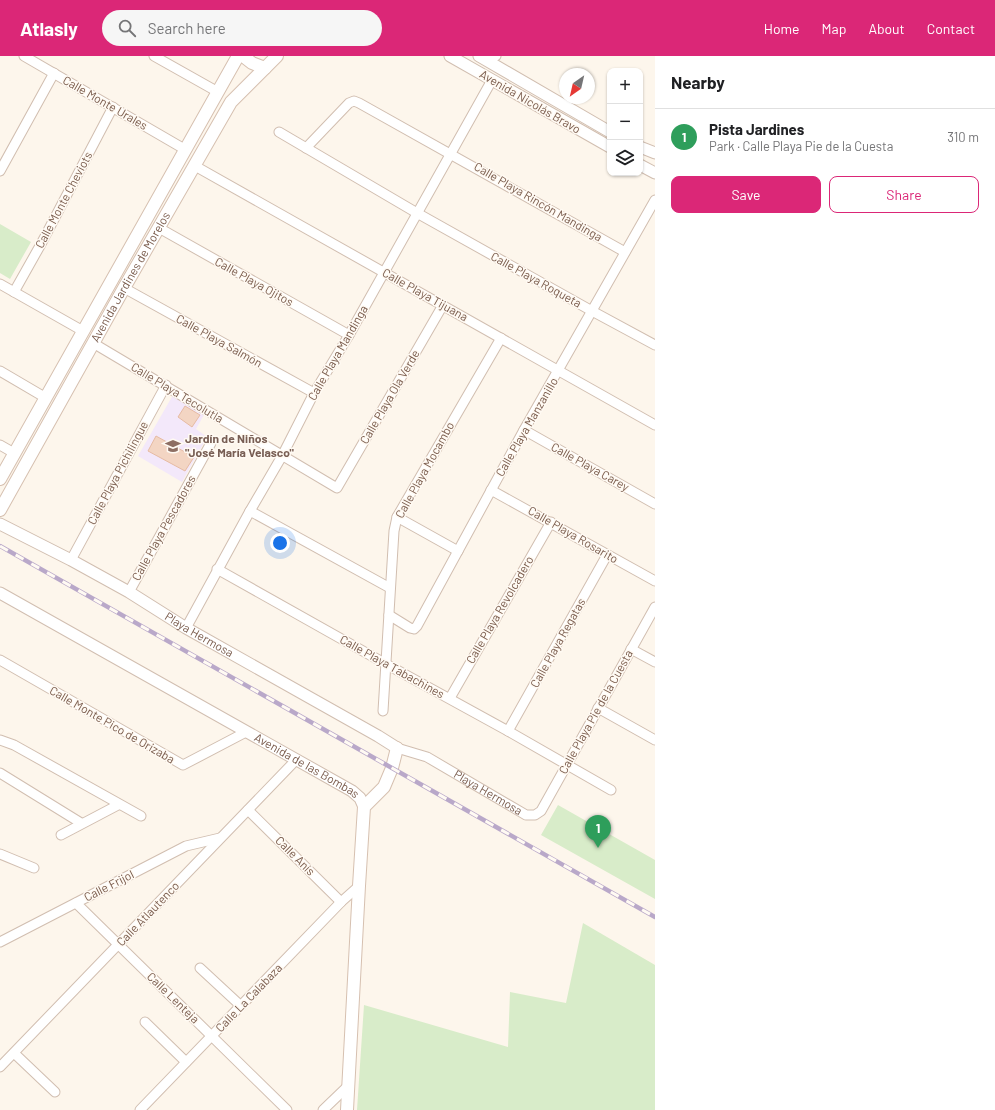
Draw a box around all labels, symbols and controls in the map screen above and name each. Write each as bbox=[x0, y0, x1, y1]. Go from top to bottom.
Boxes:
search box bbox=[102, 10, 382, 46]
text: Atlasly bbox=[20, 17, 78, 40]
icon: search bbox=[116, 17, 138, 39]
text: Search here bbox=[148, 19, 226, 37]
text: Home bbox=[764, 20, 800, 37]
text: Map bbox=[822, 20, 846, 37]
text: About bbox=[868, 20, 905, 37]
text: Contact bbox=[927, 20, 975, 37]
street label: Avenida Nicolás Bravo bbox=[477, 66, 584, 136]
north arrow bbox=[559, 68, 595, 104]
map controls bbox=[607, 68, 643, 176]
button: + bbox=[607, 68, 643, 104]
street label: Calle Monte Urales bbox=[61, 72, 150, 132]
text: Nearby bbox=[671, 72, 725, 92]
button: − bbox=[607, 104, 643, 140]
text: Pista Jardines bbox=[709, 120, 804, 138]
text: 1 bbox=[682, 129, 686, 145]
text: 310 m bbox=[947, 129, 979, 145]
text: Park · Calle Playa Pie de la Cuesta bbox=[709, 138, 893, 154]
button: layers bbox=[607, 140, 643, 176]
street label: Calle Monte Cheviots bbox=[32, 149, 95, 250]
street label: Calle Playa Rincón Mandinga bbox=[472, 159, 605, 244]
button: Save bbox=[671, 176, 821, 213]
button: Share bbox=[829, 176, 979, 213]
street label: Avenida Jardines de Morelos bbox=[87, 209, 172, 344]
street label: Calle Playa Roqueta bbox=[489, 248, 584, 310]
street label: Calle Playa Ojitos bbox=[213, 254, 296, 309]
street label: Calle Playa Tijuana bbox=[380, 265, 471, 323]
street label: Calle Playa Mandinga bbox=[304, 303, 370, 402]
street label: Calle Playa Salmón bbox=[174, 311, 265, 370]
street label: Calle Playa Ola Verde bbox=[356, 347, 422, 446]
street label: Calle Playa Tecolutla bbox=[129, 359, 226, 425]
street label: Calle Playa Manzanillo bbox=[492, 375, 560, 478]
street label: Calle Playa Pichilingue bbox=[84, 418, 150, 527]
street label: Calle Playa Mocambo bbox=[392, 419, 456, 520]
place label: Jardín de Niños "José María Velasco" bbox=[185, 431, 295, 459]
school or university icon: Jardín de Niños "José María Velasco" bbox=[164, 437, 182, 455]
street label: Calle Playa Carey bbox=[549, 439, 632, 494]
street label: Calle Playa Pescadores bbox=[128, 472, 198, 583]
street label: Calle Playa Rosarito bbox=[526, 503, 621, 566]
your location bbox=[270, 533, 290, 553]
street label: Calle Playa Revolcadero bbox=[463, 553, 536, 666]
street label: Calle Playa Regatas bbox=[527, 595, 588, 690]
street label: Playa Hermosa bbox=[163, 609, 236, 659]
street label: Calle Playa Tabachines bbox=[338, 632, 447, 701]
street label: Calle Playa Pie de la Cuesta bbox=[555, 647, 635, 776]
street label: Calle Monte Pico de Orizaba bbox=[48, 683, 177, 766]
street label: Avenida de las Bombas bbox=[252, 730, 363, 801]
street label: Playa Hermosa bbox=[452, 766, 525, 817]
pin: 1 bbox=[585, 815, 611, 848]
street label: Calle Anís bbox=[273, 833, 318, 878]
street label: Calle Frijol bbox=[81, 867, 136, 904]
street label: Calle Atlautenco bbox=[113, 878, 182, 948]
street label: Calle La Calabaza bbox=[212, 960, 284, 1034]
street label: Calle Lenteja bbox=[145, 969, 203, 1026]

